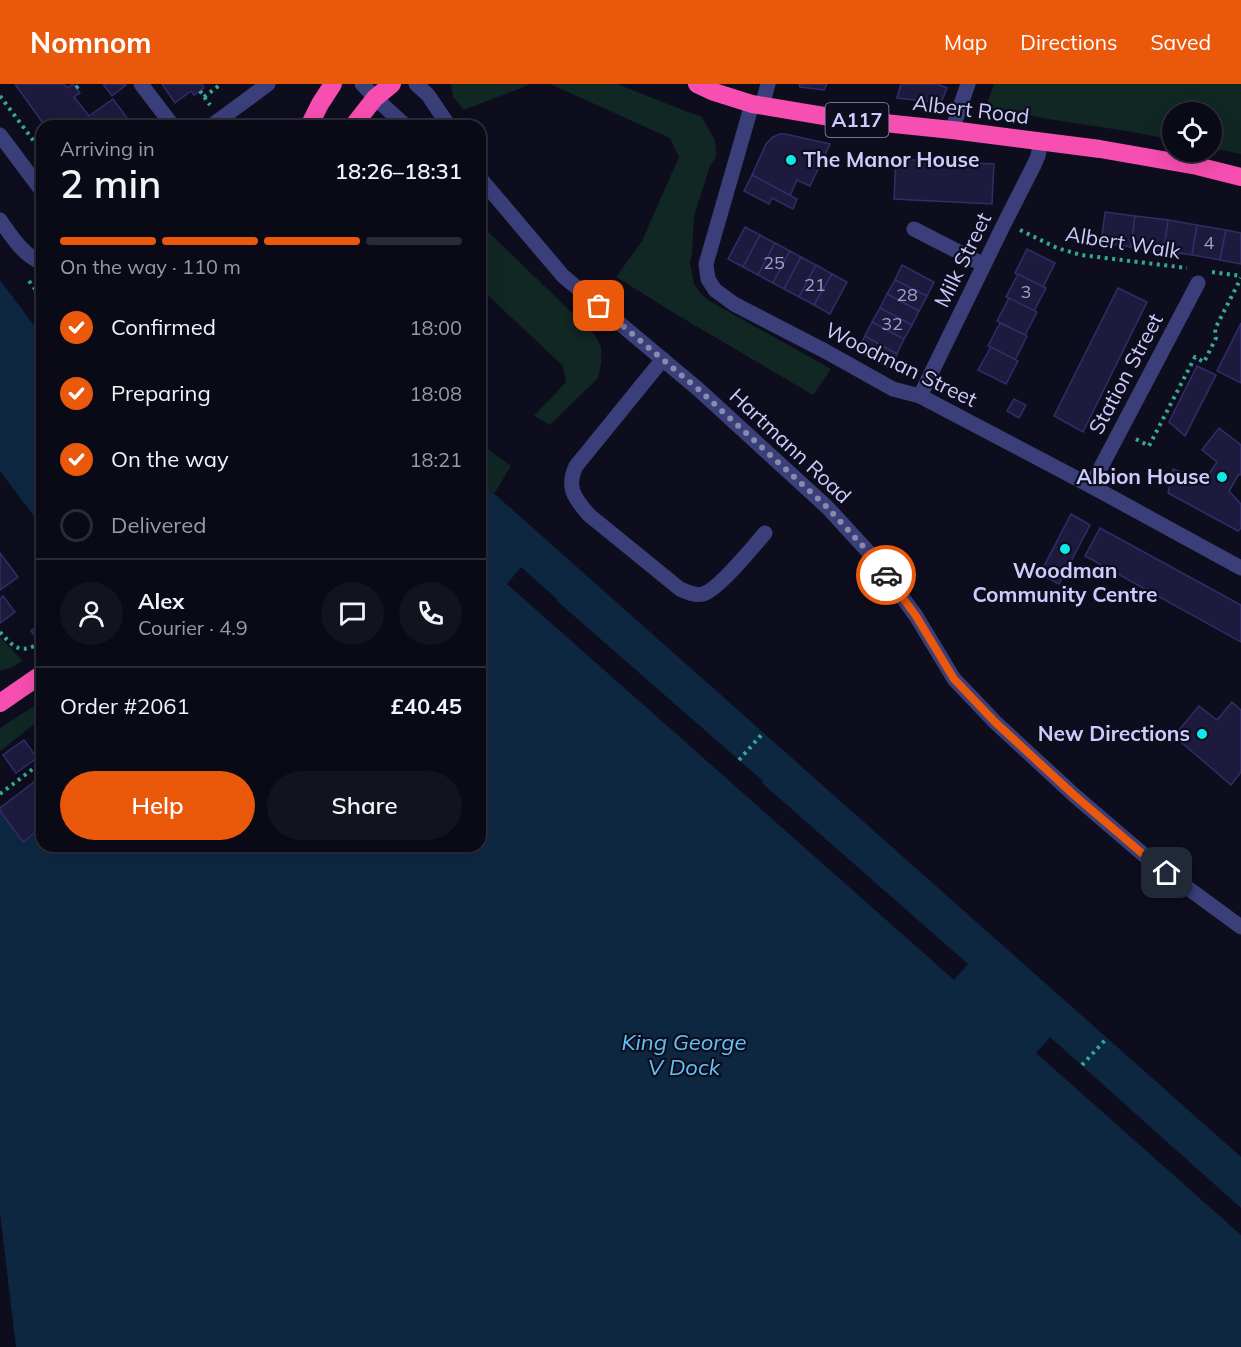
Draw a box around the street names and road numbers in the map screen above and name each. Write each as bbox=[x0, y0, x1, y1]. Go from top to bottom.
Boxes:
street label: Albert Road bbox=[911, 89, 1031, 129]
road number: A117 bbox=[826, 103, 888, 137]
street label: Milk Street bbox=[928, 208, 996, 311]
street label: Albert Walk bbox=[1064, 220, 1183, 264]
street label: Station Street bbox=[1082, 309, 1168, 438]
street label: Woodman Street bbox=[821, 316, 982, 412]
street label: Hartmann Road bbox=[724, 382, 857, 508]

